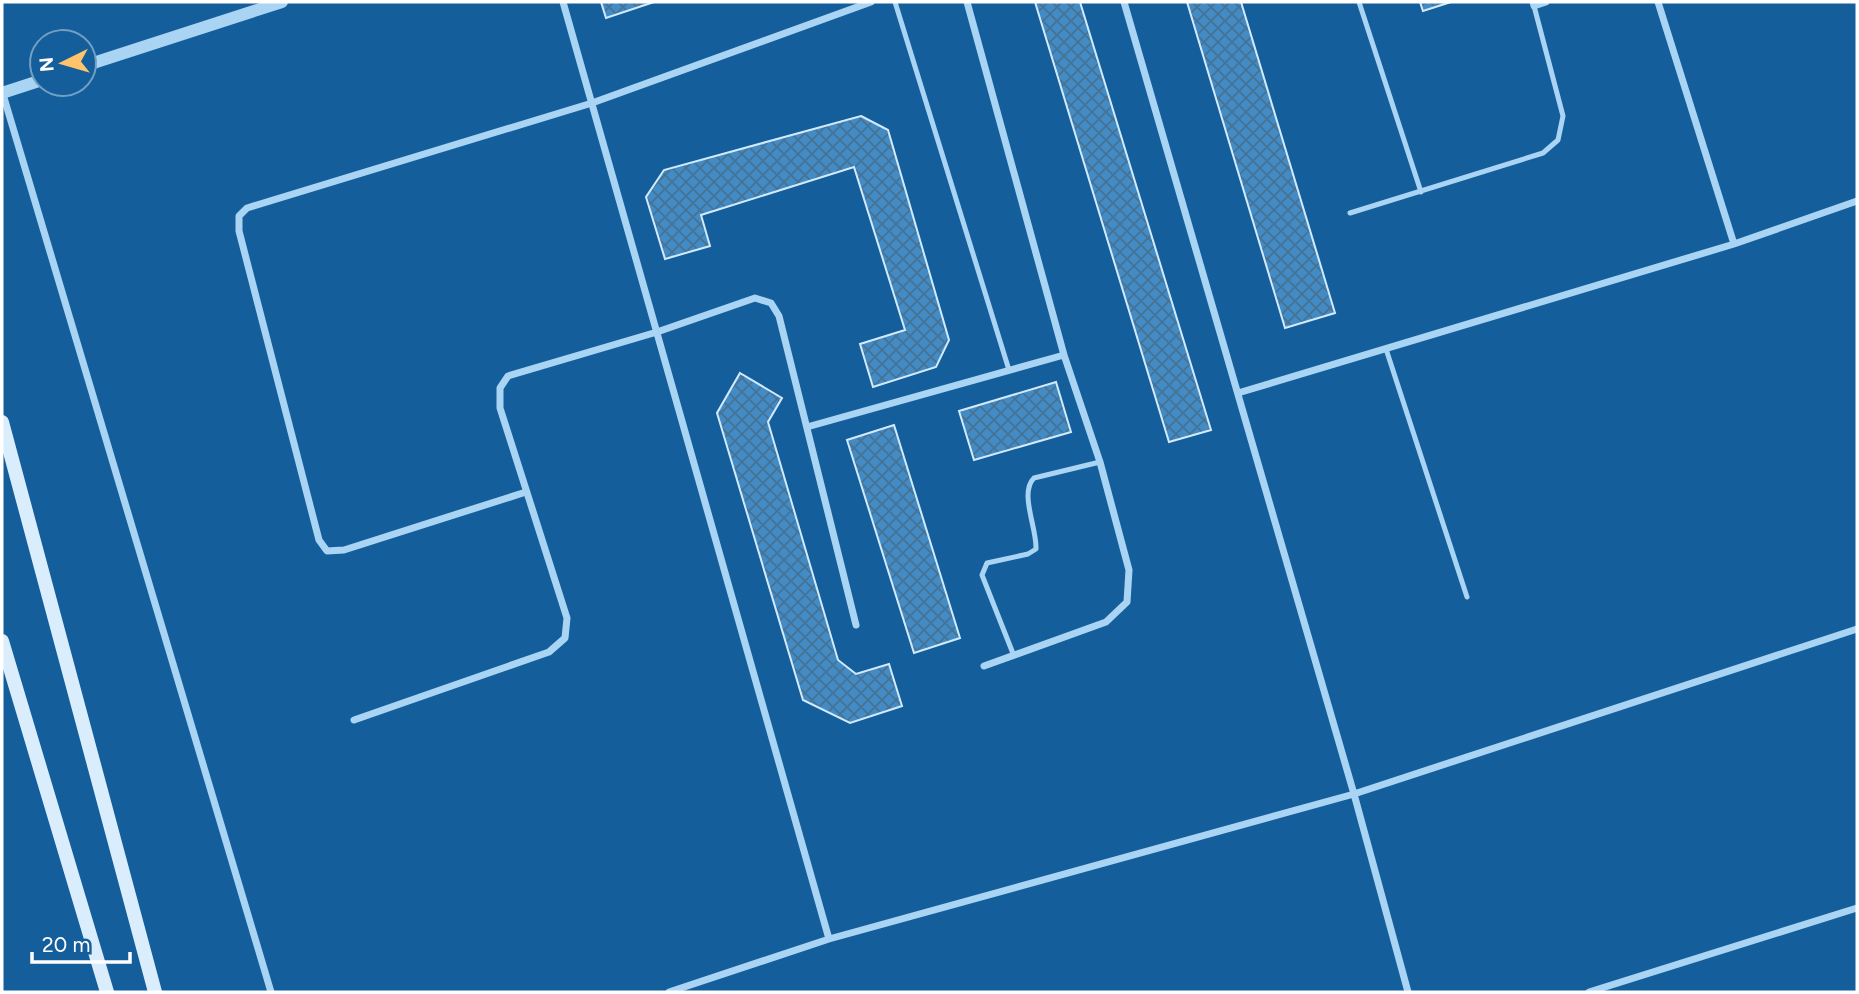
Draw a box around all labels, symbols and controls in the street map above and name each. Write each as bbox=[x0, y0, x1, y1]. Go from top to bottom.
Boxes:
north arrow bbox=[28, 28, 98, 98]
text: N bbox=[34, 56, 59, 73]
scale bar bbox=[32, 920, 130, 964]
text: 20 m bbox=[42, 932, 90, 957]

